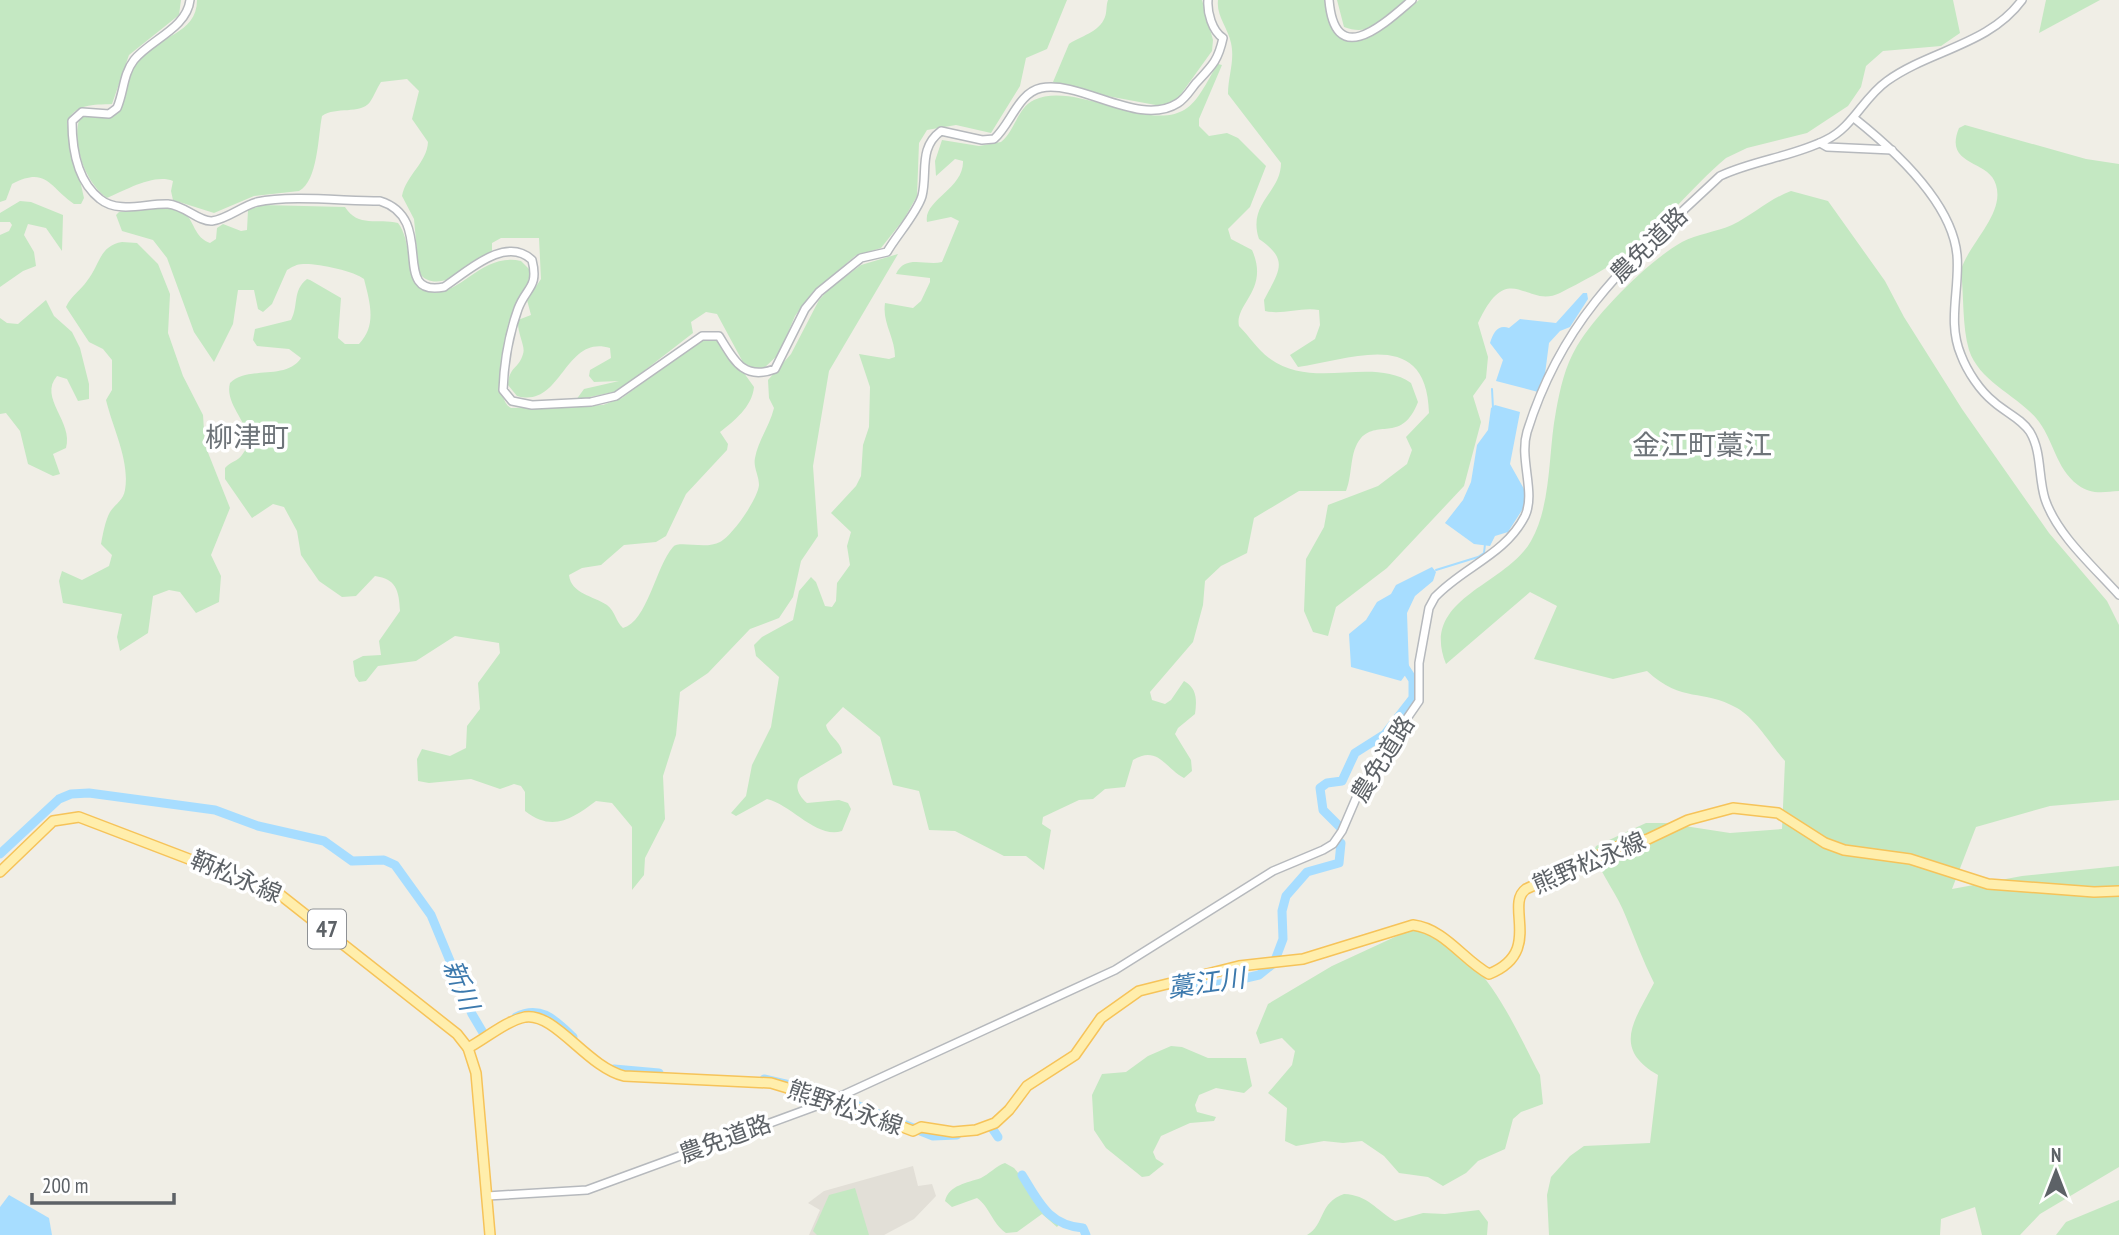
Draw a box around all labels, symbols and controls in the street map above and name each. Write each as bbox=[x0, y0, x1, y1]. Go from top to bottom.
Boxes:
street label: 農免道路 bbox=[1603, 200, 1694, 289]
district label: 柳津町 bbox=[205, 418, 289, 455]
district label: 金江町藁江 bbox=[1632, 426, 1772, 463]
street label: 農免道路 bbox=[1344, 710, 1421, 808]
street label: 熊野松永線 bbox=[1528, 825, 1650, 900]
street label: 鞆松永線 bbox=[186, 844, 286, 910]
road number: 47 bbox=[308, 910, 346, 948]
water label: 新川 bbox=[436, 955, 488, 1018]
water label: 藁江川 bbox=[1165, 960, 1250, 1004]
street label: 熊野松永線 bbox=[783, 1073, 907, 1142]
street label: 農免道路 bbox=[674, 1108, 775, 1170]
north arrow bbox=[2021, 1137, 2091, 1207]
text: N bbox=[2051, 1143, 2061, 1167]
scale bar bbox=[32, 1162, 173, 1206]
text: 200 m bbox=[42, 1172, 88, 1199]

